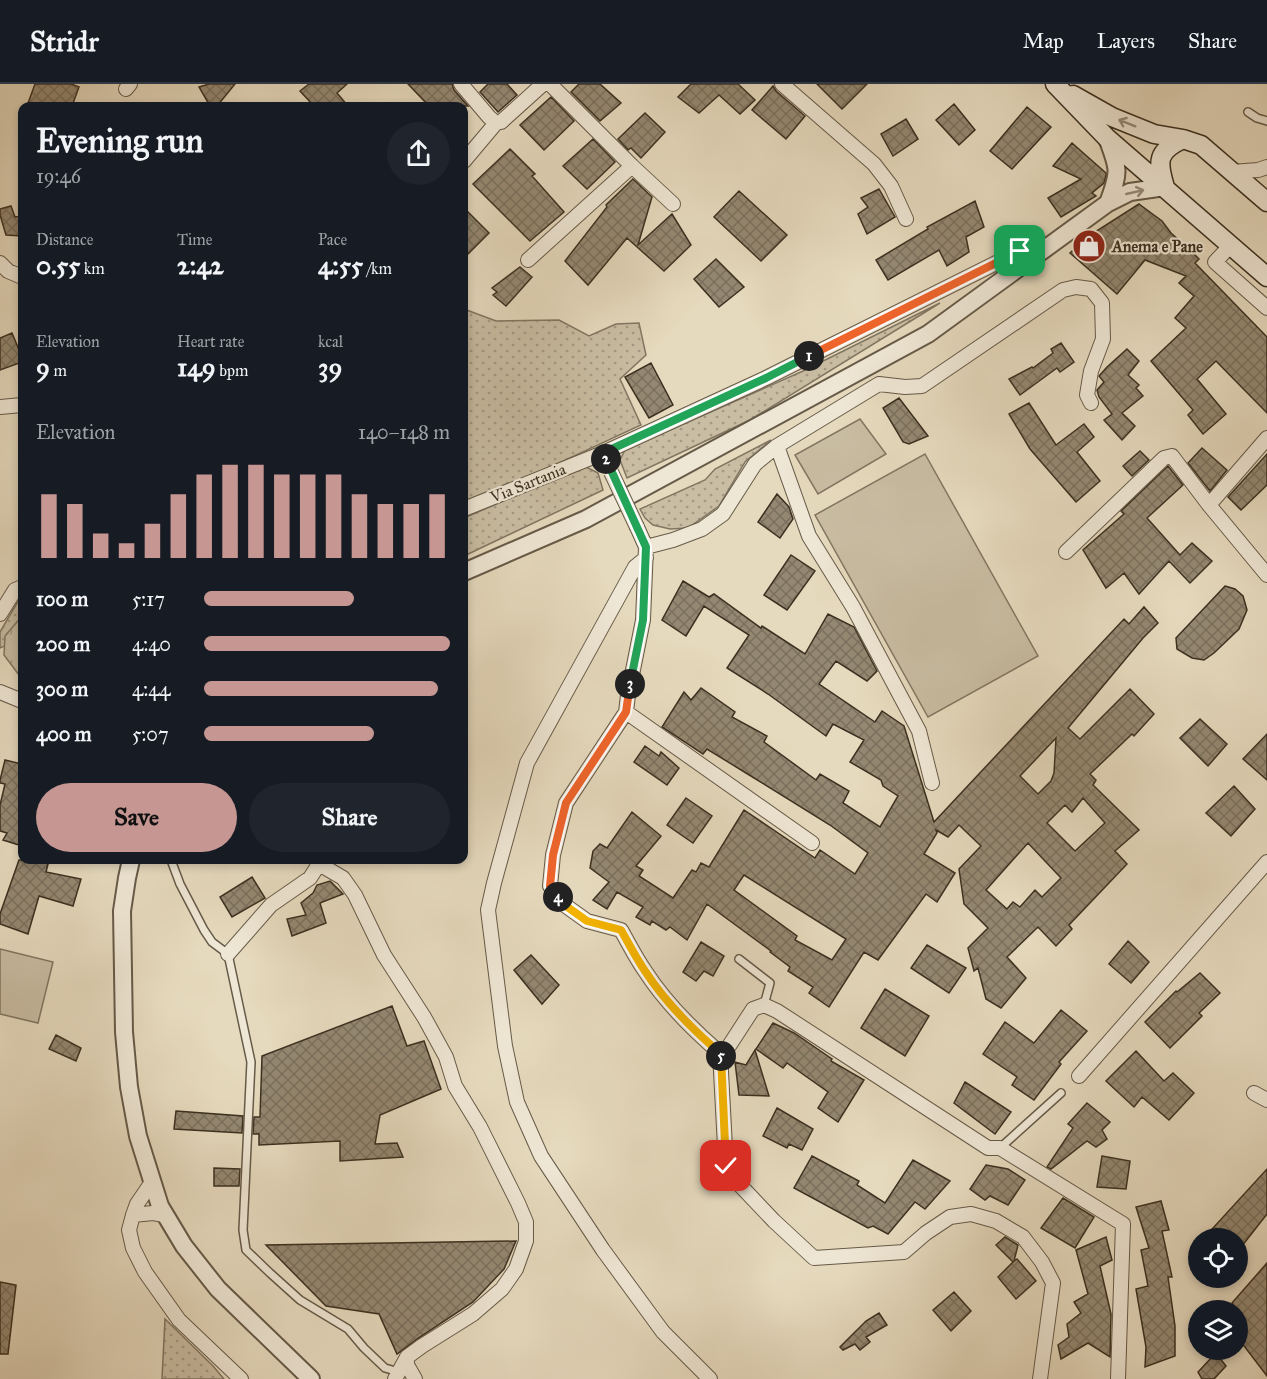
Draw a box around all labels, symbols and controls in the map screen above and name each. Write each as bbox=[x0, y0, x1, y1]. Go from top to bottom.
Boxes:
text: Stridr bbox=[30, 24, 99, 59]
text: Map bbox=[1023, 28, 1064, 54]
text: Layers bbox=[1097, 28, 1155, 54]
text: Share bbox=[1188, 28, 1237, 54]
one-way arrow bbox=[1118, 117, 1137, 128]
text: Evening run bbox=[36, 121, 203, 161]
button: share bbox=[387, 122, 450, 185]
text: 19:46 bbox=[36, 164, 81, 188]
one-way arrow bbox=[1125, 186, 1145, 197]
pin bbox=[994, 225, 1045, 276]
shop icon: Anema e Pane bbox=[1071, 228, 1107, 264]
text: Distance bbox=[36, 230, 93, 249]
text: Time bbox=[177, 230, 212, 249]
text: Pace bbox=[318, 230, 347, 249]
icon: arrive bbox=[1003, 234, 1036, 267]
place label: Anema e Pane bbox=[1111, 237, 1203, 256]
text: 0.55 bbox=[36, 249, 80, 281]
text: 2:42 bbox=[177, 249, 224, 281]
text: 4:55 bbox=[318, 249, 363, 281]
text: km bbox=[80, 259, 105, 278]
text: /km bbox=[363, 259, 392, 278]
text: Elevation bbox=[36, 332, 100, 351]
text: Heart rate bbox=[177, 332, 244, 351]
text: kcal bbox=[318, 332, 343, 351]
pin: 1 bbox=[794, 341, 824, 371]
text: 1 bbox=[806, 346, 812, 365]
text: 9 bbox=[36, 351, 50, 383]
text: 149 bbox=[177, 351, 216, 383]
text: 39 bbox=[318, 351, 342, 383]
text: m bbox=[50, 361, 67, 380]
text: bpm bbox=[216, 361, 248, 380]
text: Elevation bbox=[36, 420, 115, 444]
text: 140–148 m bbox=[358, 420, 450, 444]
pin: 2 bbox=[591, 444, 621, 474]
text: 2 bbox=[602, 449, 610, 468]
street label: Via Sartania bbox=[486, 459, 569, 507]
text: 100 m bbox=[36, 587, 88, 611]
text: 5:17 bbox=[132, 587, 165, 611]
text: 200 m bbox=[36, 632, 90, 656]
text: 4:40 bbox=[132, 632, 171, 656]
pin: 3 bbox=[615, 669, 645, 699]
text: 3 bbox=[627, 674, 633, 693]
text: 300 m bbox=[36, 677, 88, 701]
text: 4:44 bbox=[132, 677, 170, 701]
text: 400 m bbox=[36, 722, 92, 746]
text: 5:07 bbox=[132, 722, 169, 746]
button: Save bbox=[36, 783, 237, 852]
button: Share bbox=[249, 783, 450, 852]
pin: 4 bbox=[543, 882, 573, 912]
text: 4 bbox=[554, 887, 562, 906]
pin: 5 bbox=[706, 1041, 736, 1071]
text: 5 bbox=[717, 1046, 725, 1065]
pin bbox=[700, 1140, 751, 1191]
icon: check bbox=[709, 1149, 742, 1182]
map controls bbox=[1188, 1228, 1248, 1360]
button: locate bbox=[1188, 1228, 1248, 1288]
button: layers bbox=[1188, 1300, 1248, 1360]

